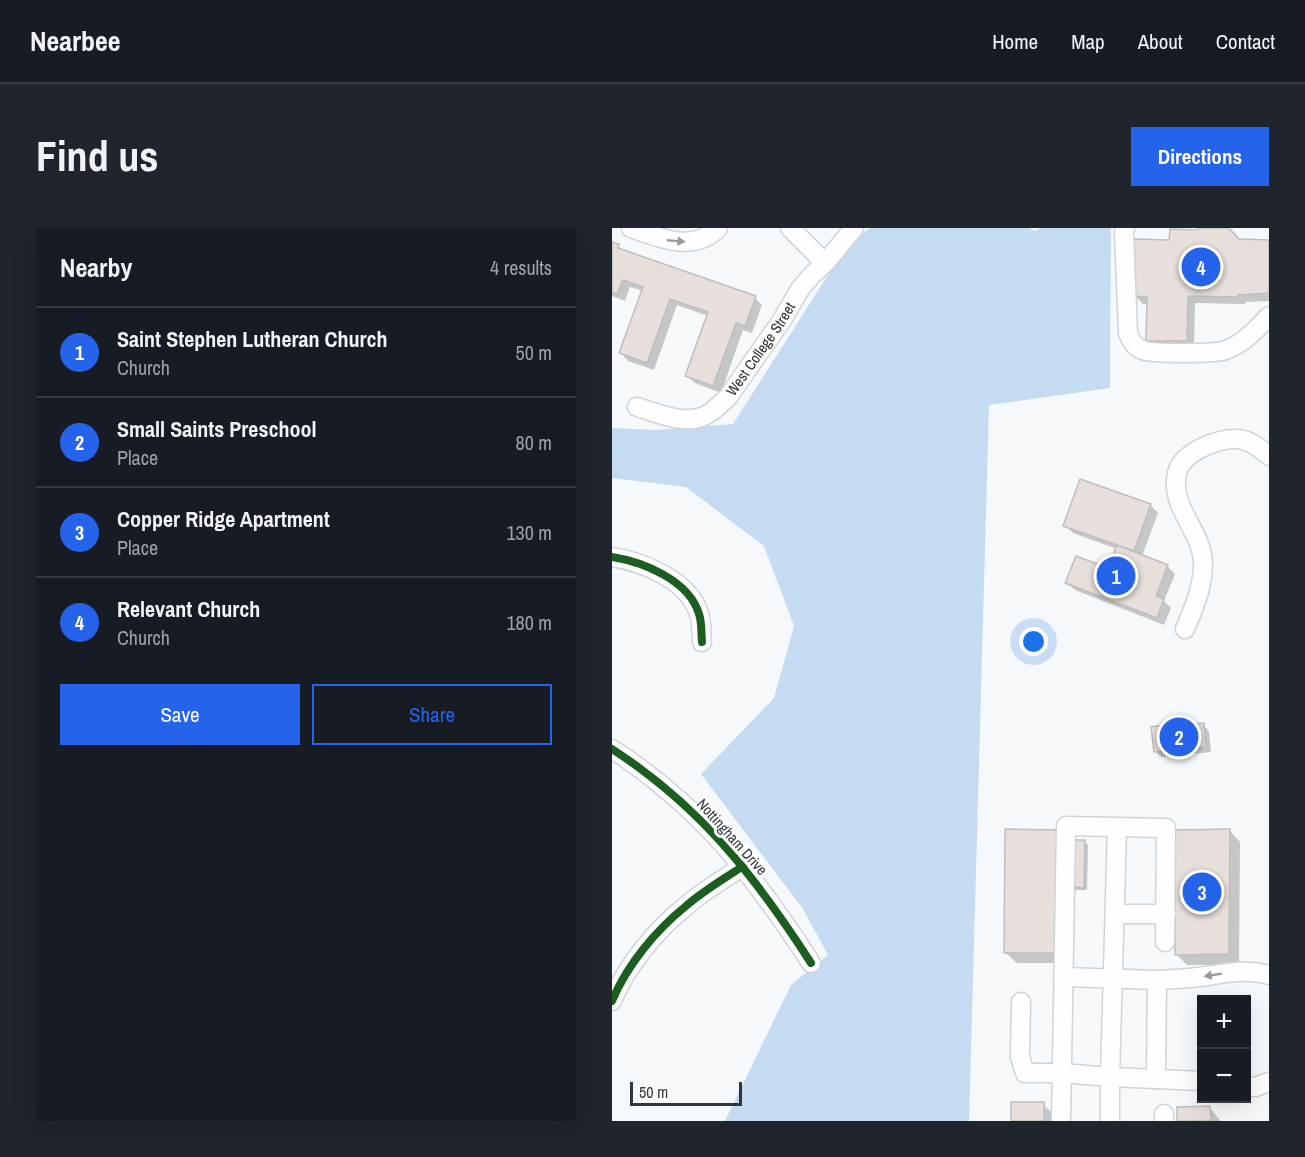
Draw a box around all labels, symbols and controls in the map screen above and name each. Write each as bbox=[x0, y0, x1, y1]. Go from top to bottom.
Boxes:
text: Nearbee bbox=[30, 22, 121, 60]
text: Home bbox=[992, 27, 1038, 56]
text: Map bbox=[1071, 27, 1105, 56]
text: About bbox=[1138, 27, 1183, 56]
text: Contact bbox=[1216, 27, 1275, 56]
button: Directions bbox=[1131, 127, 1269, 186]
text: Find us bbox=[36, 128, 158, 184]
one-way arrow bbox=[666, 236, 685, 246]
pin: 4 bbox=[1182, 244, 1220, 290]
text: Nearby bbox=[60, 250, 132, 285]
text: 4 results bbox=[490, 254, 552, 281]
street label: West College Street bbox=[721, 298, 800, 400]
text: Saint Stephen Lutheran Church bbox=[117, 324, 388, 354]
text: 1 bbox=[75, 339, 84, 366]
text: 50 m bbox=[516, 339, 552, 366]
text: Church bbox=[117, 354, 170, 381]
text: Small Saints Preschool bbox=[117, 414, 317, 444]
text: 2 bbox=[75, 429, 84, 456]
text: 80 m bbox=[516, 429, 552, 456]
text: Place bbox=[117, 444, 158, 471]
text: Copper Ridge Apartment bbox=[117, 504, 330, 534]
text: 3 bbox=[75, 519, 84, 546]
text: 130 m bbox=[506, 519, 552, 546]
text: Place bbox=[117, 534, 158, 561]
pin: 1 bbox=[1096, 554, 1136, 598]
text: Relevant Church bbox=[117, 594, 260, 624]
text: 4 bbox=[75, 609, 84, 636]
text: 180 m bbox=[506, 609, 552, 636]
text: Church bbox=[117, 624, 170, 651]
your location bbox=[1019, 627, 1048, 656]
button: Save bbox=[60, 684, 300, 745]
button: Share bbox=[312, 684, 552, 745]
pin: 2 bbox=[1160, 714, 1198, 760]
street label: Nottingham Drive bbox=[692, 794, 773, 880]
pin: 3 bbox=[1182, 870, 1222, 914]
one-way arrow bbox=[1204, 971, 1223, 980]
map controls bbox=[1197, 995, 1251, 1103]
button: + bbox=[1197, 995, 1251, 1049]
button: − bbox=[1197, 1049, 1251, 1103]
scale bar bbox=[630, 1079, 742, 1106]
text: 50 m bbox=[639, 1081, 668, 1103]

